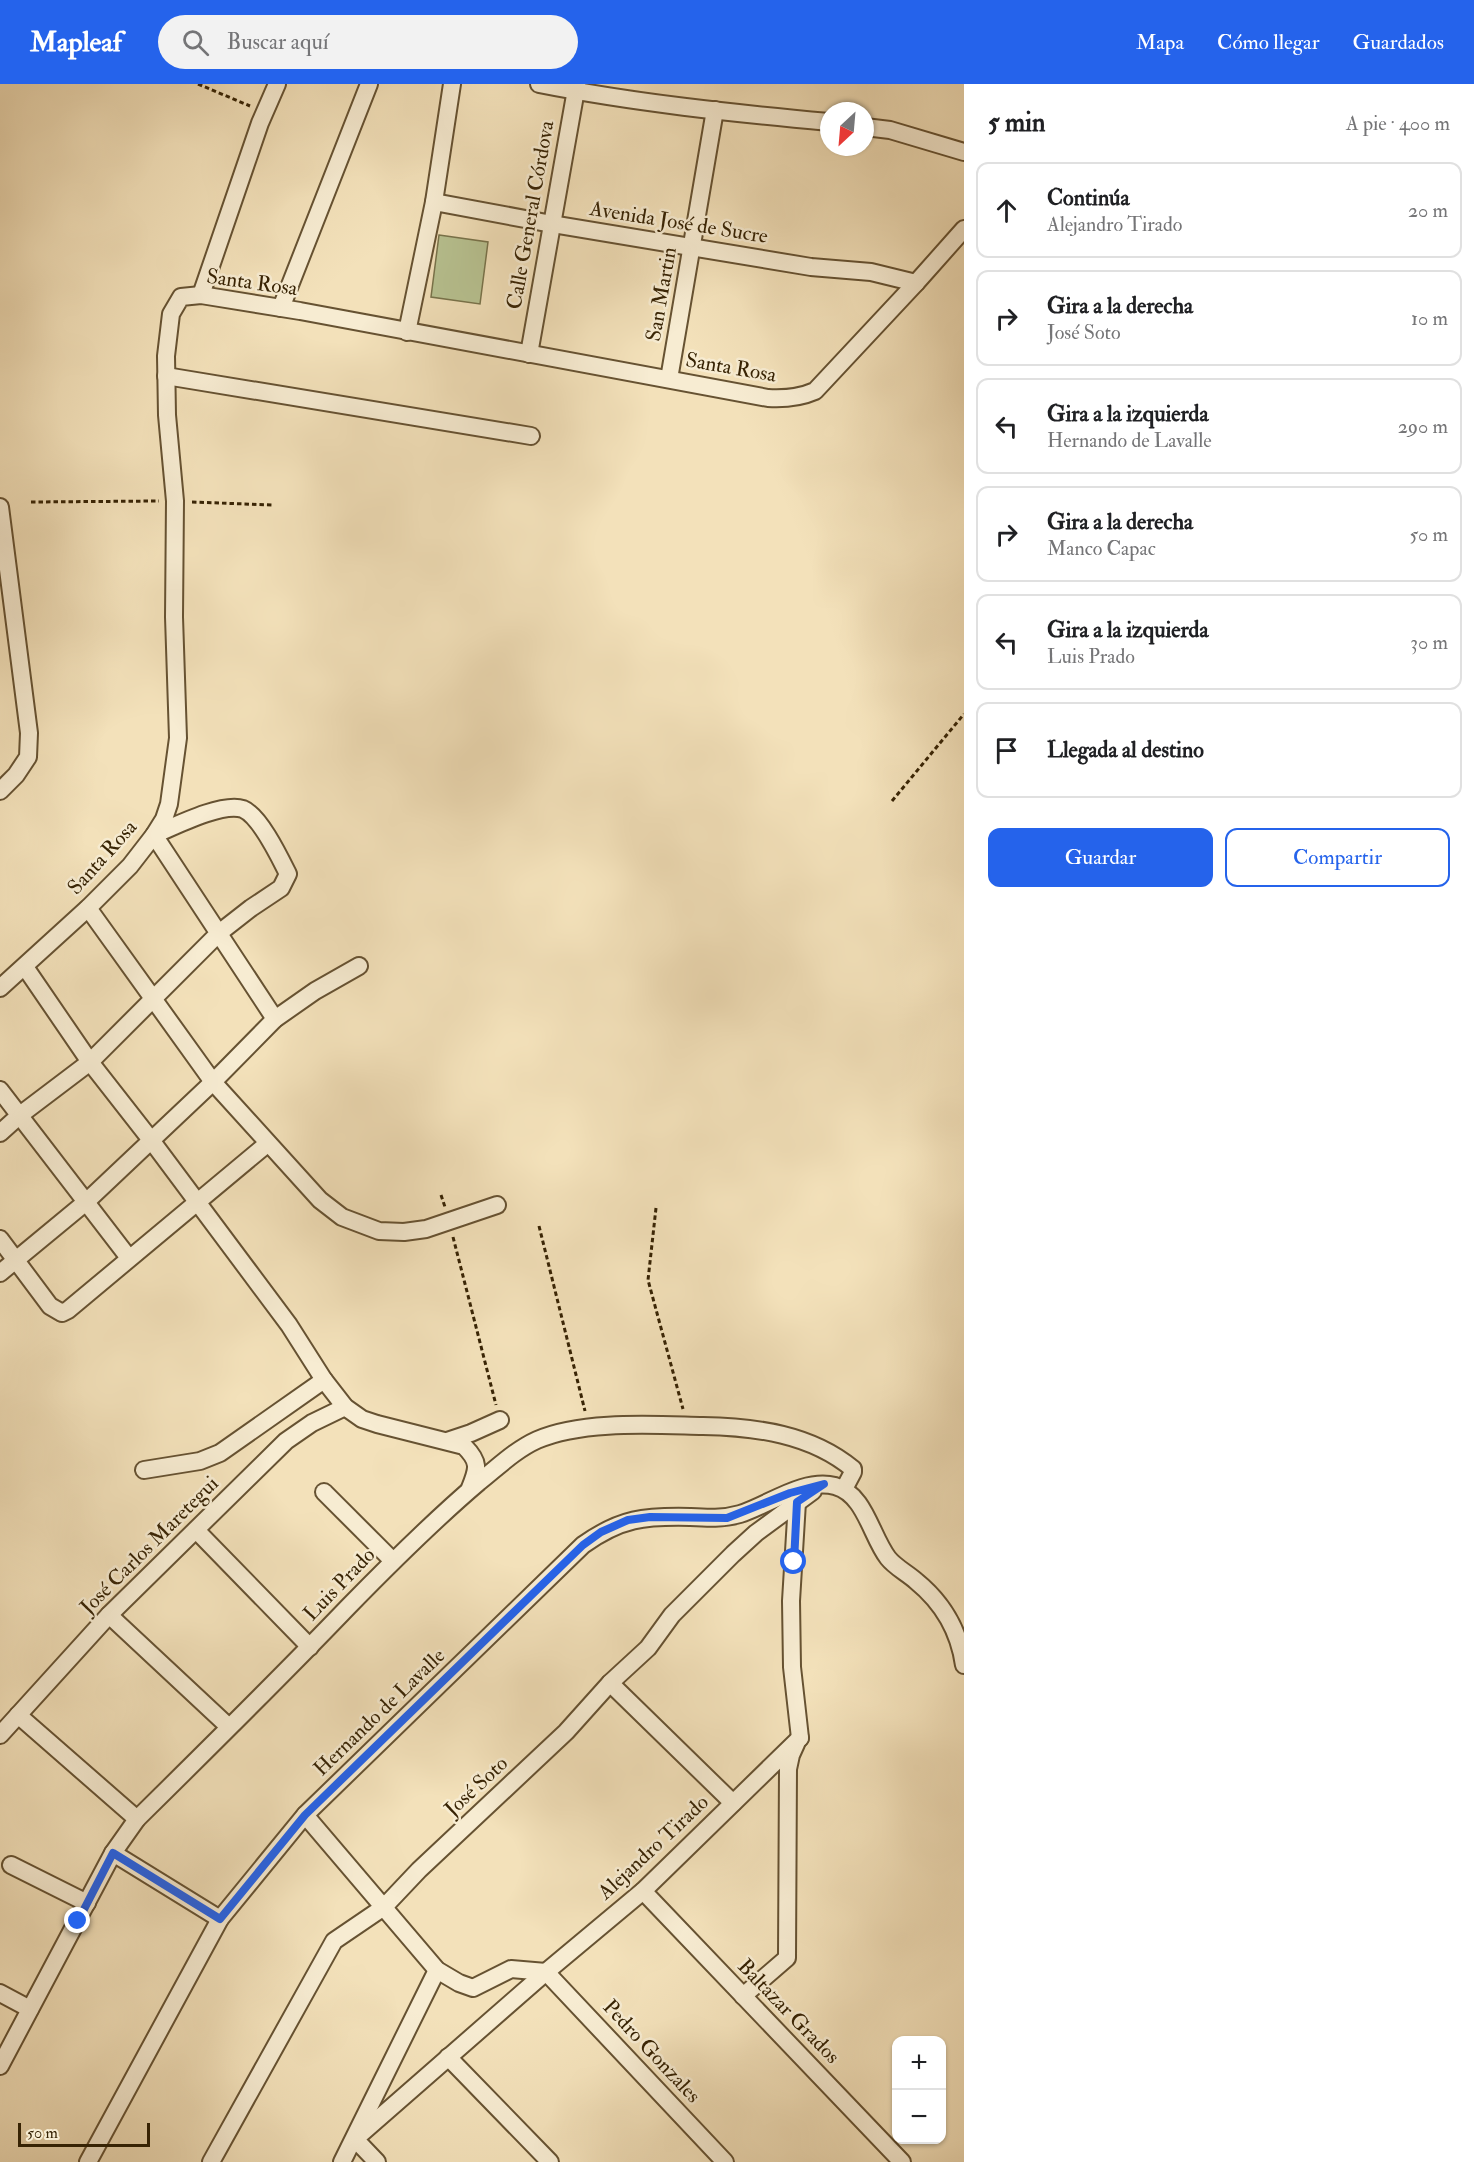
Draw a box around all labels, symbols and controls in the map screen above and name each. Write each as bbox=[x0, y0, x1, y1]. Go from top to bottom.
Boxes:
search box bbox=[158, 15, 578, 69]
text: Mapleaf bbox=[30, 25, 122, 60]
icon: search bbox=[179, 26, 212, 59]
text: Buscar aquí bbox=[227, 28, 329, 56]
text: Mapa bbox=[1136, 29, 1184, 56]
text: Cómo llegar bbox=[1217, 29, 1320, 56]
text: Guardados bbox=[1353, 29, 1444, 56]
north arrow bbox=[820, 102, 874, 156]
text: 5 min bbox=[988, 107, 1045, 139]
text: A pie · 400 m bbox=[1346, 111, 1450, 136]
street label: Calle General Córdova bbox=[501, 118, 560, 312]
text: Continúa bbox=[1047, 184, 1130, 212]
icon: ahead bbox=[990, 194, 1023, 227]
street label: Avenida José de Sucre bbox=[587, 195, 770, 250]
text: 20 m bbox=[1408, 198, 1448, 223]
text: Alejandro Tirado bbox=[1047, 212, 1182, 237]
street label: San Martin bbox=[640, 245, 683, 343]
street label: Santa Rosa bbox=[205, 263, 300, 302]
text: Gira a la derecha bbox=[1047, 292, 1193, 320]
icon: right bbox=[990, 302, 1023, 335]
text: 10 m bbox=[1411, 306, 1448, 331]
text: José Soto bbox=[1047, 320, 1121, 345]
street label: Santa Rosa bbox=[683, 346, 779, 389]
text: Gira a la izquierda bbox=[1047, 400, 1208, 428]
icon: left bbox=[990, 410, 1023, 443]
text: 290 m bbox=[1398, 414, 1448, 439]
text: Hernando de Lavalle bbox=[1047, 428, 1212, 453]
text: Gira a la derecha bbox=[1047, 508, 1193, 536]
icon: right bbox=[990, 518, 1023, 551]
text: 50 m bbox=[1409, 522, 1448, 547]
text: Manco Capac bbox=[1047, 536, 1156, 561]
text: Gira a la izquierda bbox=[1047, 616, 1208, 644]
icon: left bbox=[990, 626, 1023, 659]
text: 30 m bbox=[1410, 630, 1448, 655]
text: Luis Prado bbox=[1047, 644, 1135, 669]
icon: arrive bbox=[990, 734, 1023, 767]
text: Llegada al destino bbox=[1047, 736, 1204, 764]
street label: Santa Rosa bbox=[62, 814, 143, 900]
button: Guardar bbox=[988, 828, 1213, 887]
button: Compartir bbox=[1225, 828, 1450, 887]
street label: José Carlos Maretegui bbox=[74, 1470, 225, 1621]
street label: Luis Prado bbox=[298, 1542, 381, 1627]
route start bbox=[780, 1548, 806, 1574]
street label: Hernando de Lavalle bbox=[308, 1642, 451, 1782]
street label: José Soto bbox=[438, 1750, 514, 1823]
street label: Alejandro Tirado bbox=[591, 1789, 715, 1906]
route end bbox=[64, 1907, 90, 1933]
street label: Baltazar Grados bbox=[732, 1953, 846, 2070]
street label: Pedro Gonzales bbox=[597, 1994, 706, 2109]
map controls bbox=[892, 2036, 946, 2144]
button: + bbox=[892, 2036, 946, 2090]
button: − bbox=[892, 2090, 946, 2144]
scale bar bbox=[18, 2120, 150, 2148]
text: 50 m bbox=[27, 2123, 58, 2143]

